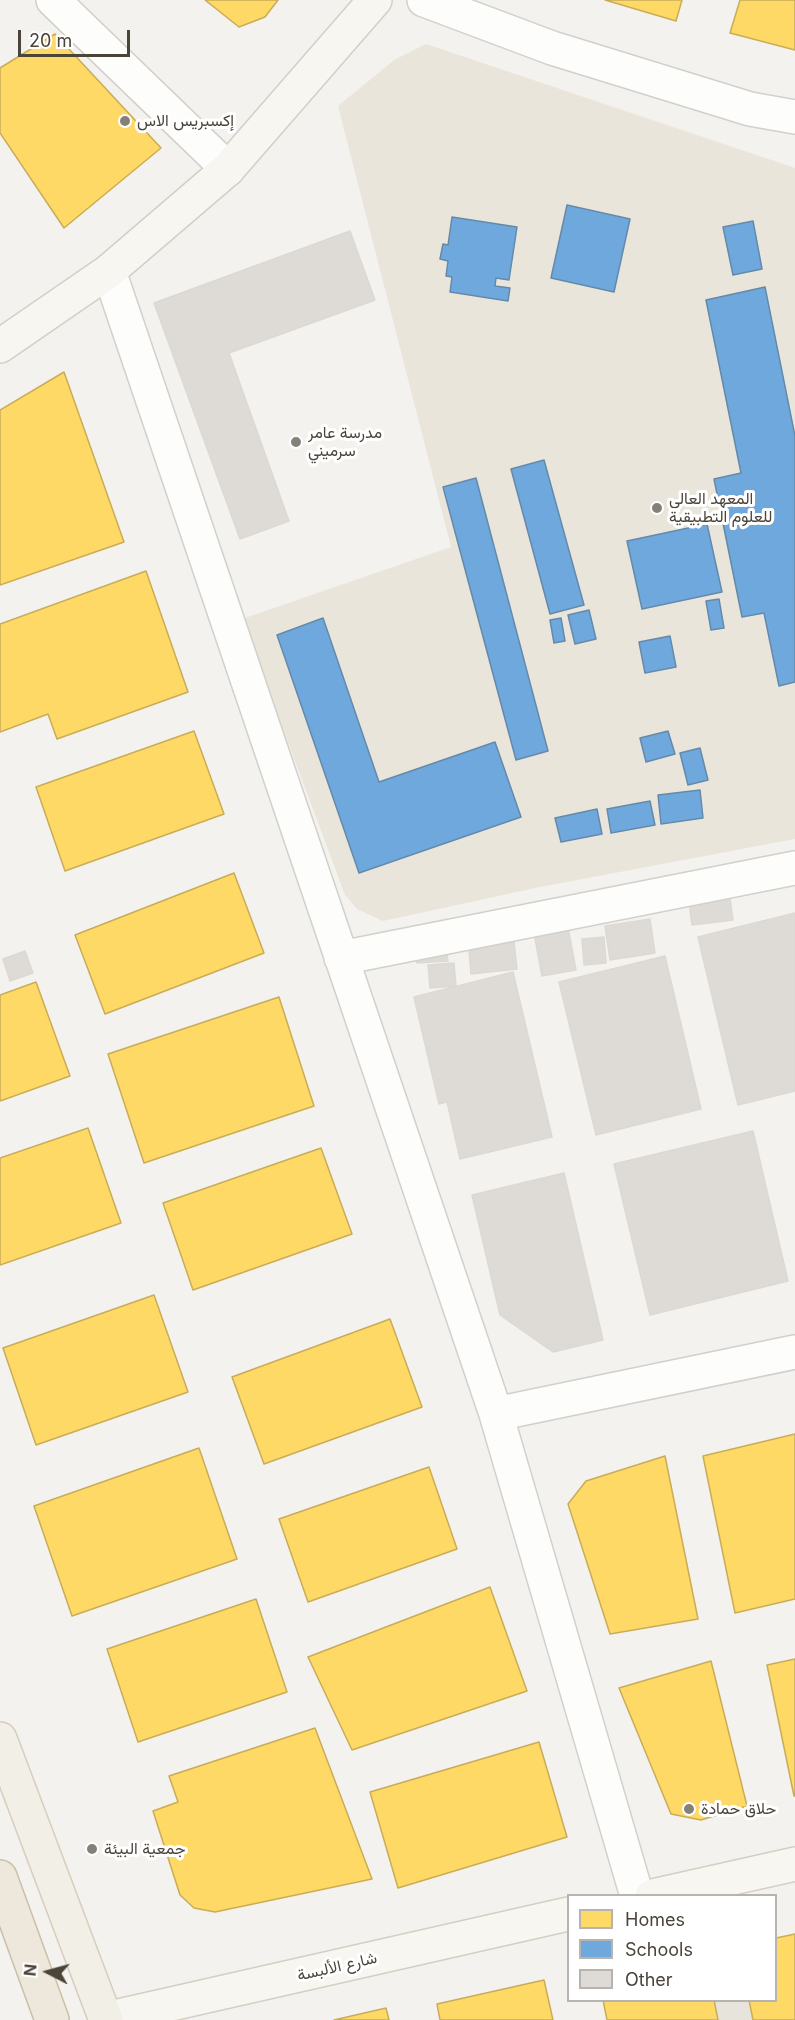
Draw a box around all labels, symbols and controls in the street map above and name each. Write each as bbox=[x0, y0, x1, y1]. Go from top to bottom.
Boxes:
scale bar bbox=[21, 18, 134, 56]
text: 20 m bbox=[29, 30, 72, 51]
place label: إكسبريس الاس bbox=[137, 111, 234, 131]
marker: إكسبريس الاس bbox=[118, 114, 132, 128]
place label: مدرسة عامر سرميني bbox=[308, 423, 382, 461]
marker: مدرسة عامر سرميني bbox=[289, 435, 303, 449]
place label: المعهد العالي للعلوم التطبيقية bbox=[669, 489, 772, 527]
marker: المعهد العالي للعلوم التطبيقية bbox=[650, 501, 664, 515]
place label: حلاق حمادة bbox=[701, 1799, 776, 1819]
marker: حلاق حمادة bbox=[682, 1802, 696, 1816]
place label: جمعية البيئة bbox=[104, 1839, 185, 1859]
marker: جمعية البيئة bbox=[85, 1842, 99, 1856]
legend bbox=[567, 1894, 777, 2002]
text: Homes bbox=[625, 1909, 685, 1930]
text: Schools bbox=[625, 1939, 693, 1960]
north arrow bbox=[18, 1942, 78, 2002]
street label: شارع الألبسة bbox=[295, 1948, 379, 1986]
text: N bbox=[20, 1963, 41, 1977]
text: Other bbox=[625, 1969, 673, 1990]

